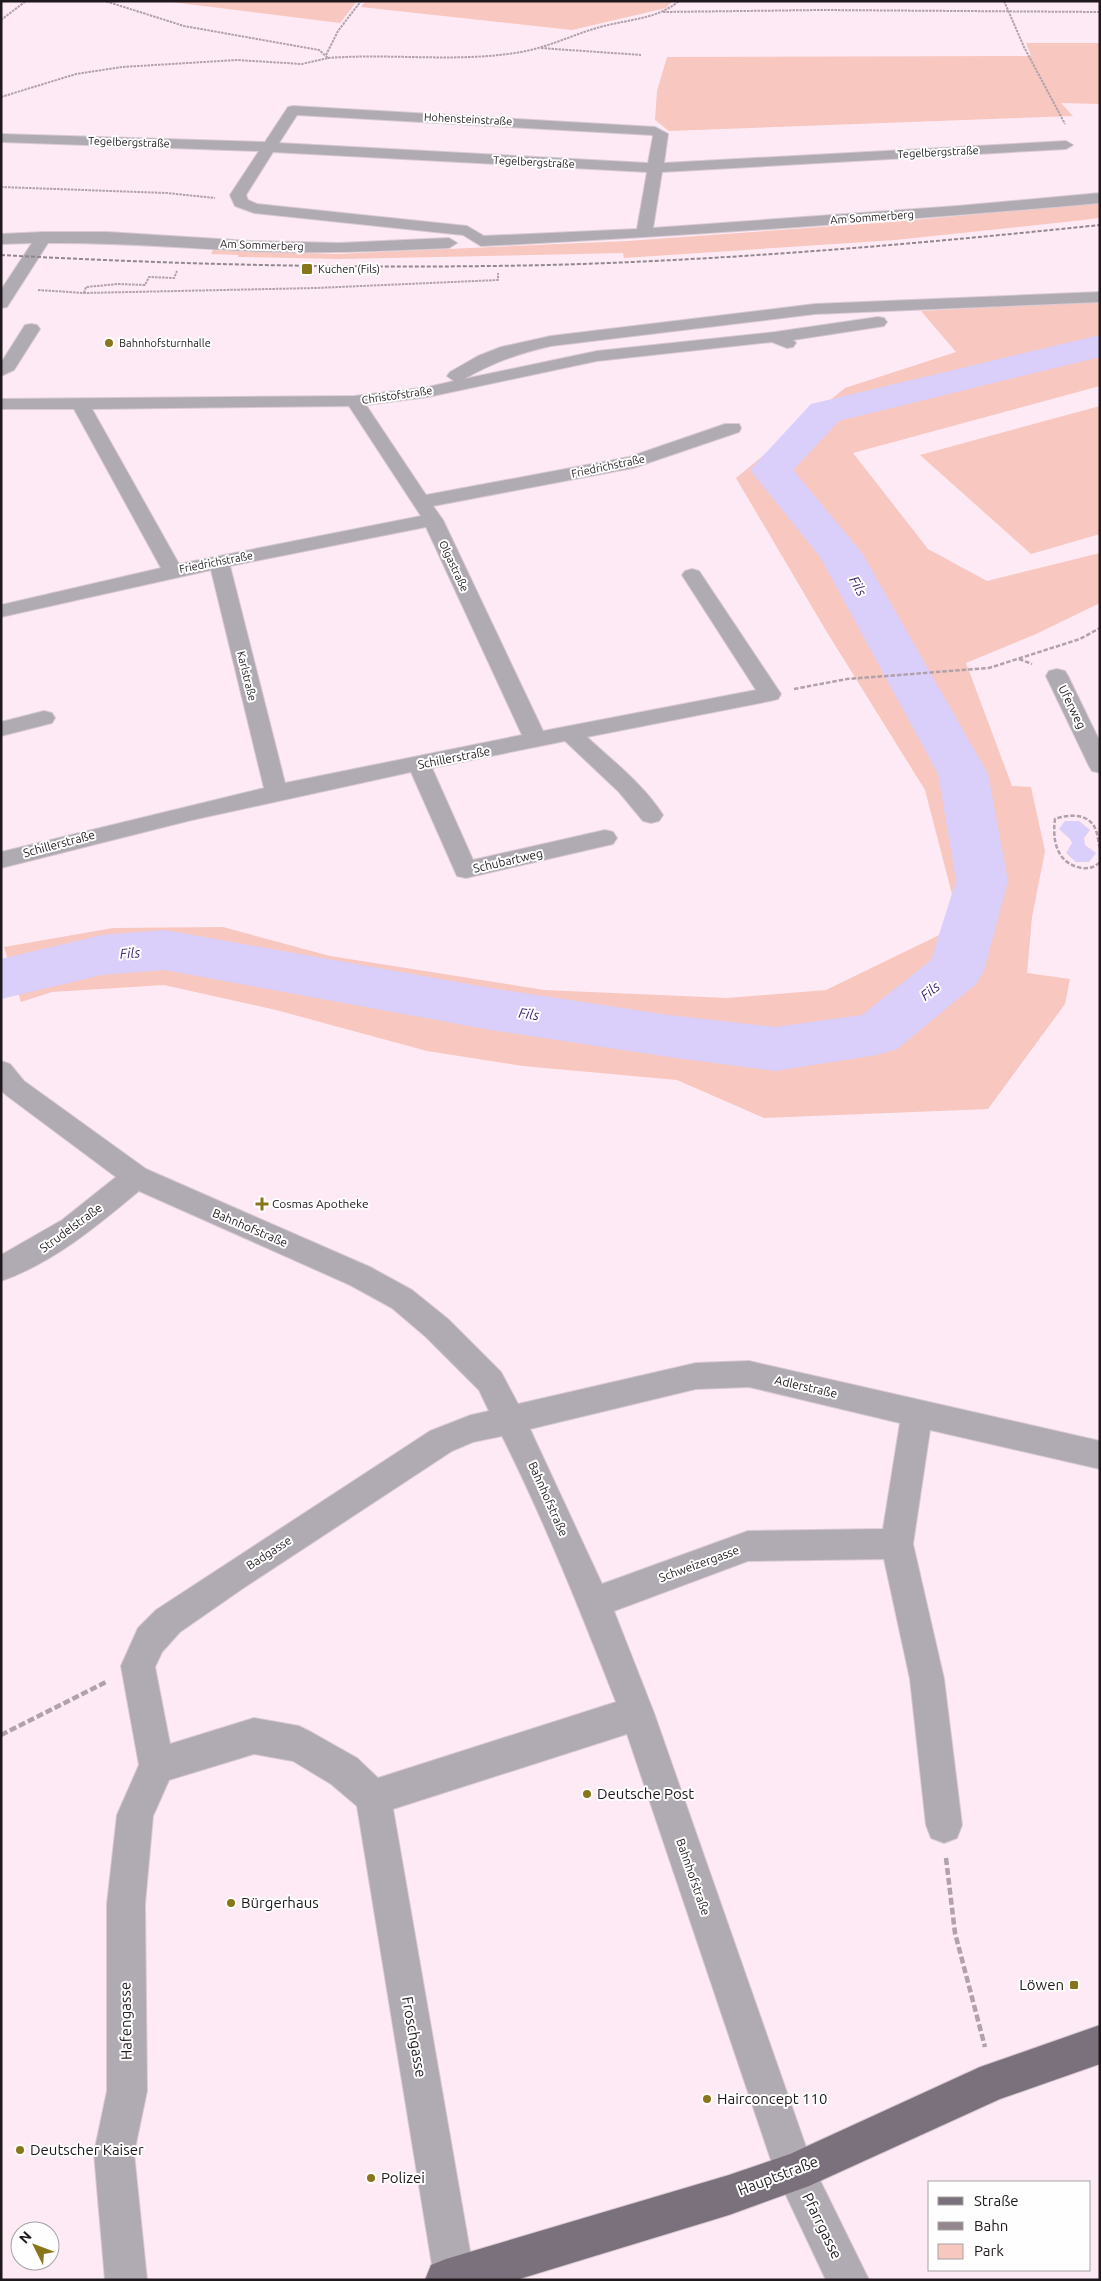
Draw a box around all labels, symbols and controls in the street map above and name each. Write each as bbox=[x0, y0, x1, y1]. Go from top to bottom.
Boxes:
street label: Hohensteinstraße bbox=[424, 111, 512, 127]
street label: Tegelbergstraße bbox=[88, 135, 170, 149]
street label: Tegelbergstraße bbox=[897, 144, 979, 160]
street label: Tegelbergstraße bbox=[493, 154, 575, 170]
street label: Am Sommerberg bbox=[830, 208, 914, 226]
street label: Am Sommerberg bbox=[220, 238, 304, 252]
marker: Kuchen (Fils) bbox=[300, 262, 314, 276]
place label: Kuchen (Fils) bbox=[318, 263, 380, 276]
marker: Bahnhofsturnhalle bbox=[103, 337, 115, 349]
place label: Bahnhofsturnhalle bbox=[119, 337, 211, 349]
street label: Christofstraße bbox=[361, 384, 433, 406]
street label: Friedrichstraße bbox=[570, 452, 646, 480]
street label: Olgastraße bbox=[437, 539, 471, 593]
street label: Friedrichstraße bbox=[178, 549, 254, 575]
water label: Fils bbox=[846, 573, 870, 599]
street label: Karlstraße bbox=[235, 650, 259, 702]
street label: Uferweg bbox=[1056, 683, 1089, 731]
street label: Schillerstraße bbox=[417, 744, 491, 771]
street label: Schillerstraße bbox=[22, 828, 96, 859]
street label: Schubartweg bbox=[472, 846, 544, 875]
water label: Fils bbox=[119, 944, 141, 962]
water label: Fils bbox=[917, 978, 943, 1004]
water label: Fils bbox=[518, 1005, 540, 1023]
place label: Cosmas Apotheke bbox=[272, 1197, 369, 1210]
marker: Cosmas Apotheke bbox=[256, 1198, 268, 1210]
street label: Strudelstraße bbox=[37, 1201, 104, 1255]
street label: Bahnhofstraße bbox=[211, 1206, 290, 1249]
street label: Adlerstraße bbox=[774, 1373, 839, 1400]
street label: Bahnhofstraße bbox=[526, 1459, 571, 1538]
street label: Badgasse bbox=[244, 1533, 294, 1572]
street label: Schweizergasse bbox=[657, 1543, 741, 1584]
place label: Deutsche Post bbox=[597, 1785, 694, 1802]
marker: Deutsche Post bbox=[581, 1788, 593, 1800]
street label: Bahnhofstraße bbox=[674, 1837, 713, 1917]
place label: Bürgerhaus bbox=[241, 1894, 319, 1911]
marker: Bürgerhaus bbox=[225, 1897, 237, 1909]
place label: Löwen bbox=[1019, 1976, 1064, 1993]
marker: Löwen bbox=[1068, 1979, 1080, 1991]
street label: Hafengasse bbox=[116, 1982, 135, 2060]
street label: Froschgasse bbox=[399, 1995, 430, 2079]
place label: Hairconcept 110 bbox=[717, 2090, 827, 2107]
marker: Hairconcept 110 bbox=[701, 2093, 713, 2105]
place label: Deutscher Kaiser bbox=[30, 2141, 144, 2158]
marker: Deutscher Kaiser bbox=[14, 2144, 26, 2156]
street label: Hauptstraße bbox=[735, 2152, 820, 2199]
place label: Polizei bbox=[381, 2169, 425, 2186]
marker: Polizei bbox=[365, 2172, 377, 2184]
legend bbox=[928, 2181, 1091, 2271]
street label: Pfarrgasse bbox=[799, 2190, 846, 2262]
text: Straße bbox=[974, 2192, 1018, 2209]
text: Bahn bbox=[974, 2217, 1008, 2234]
north arrow bbox=[10, 2221, 60, 2271]
text: N bbox=[16, 2228, 35, 2247]
text: Park bbox=[974, 2242, 1004, 2259]

